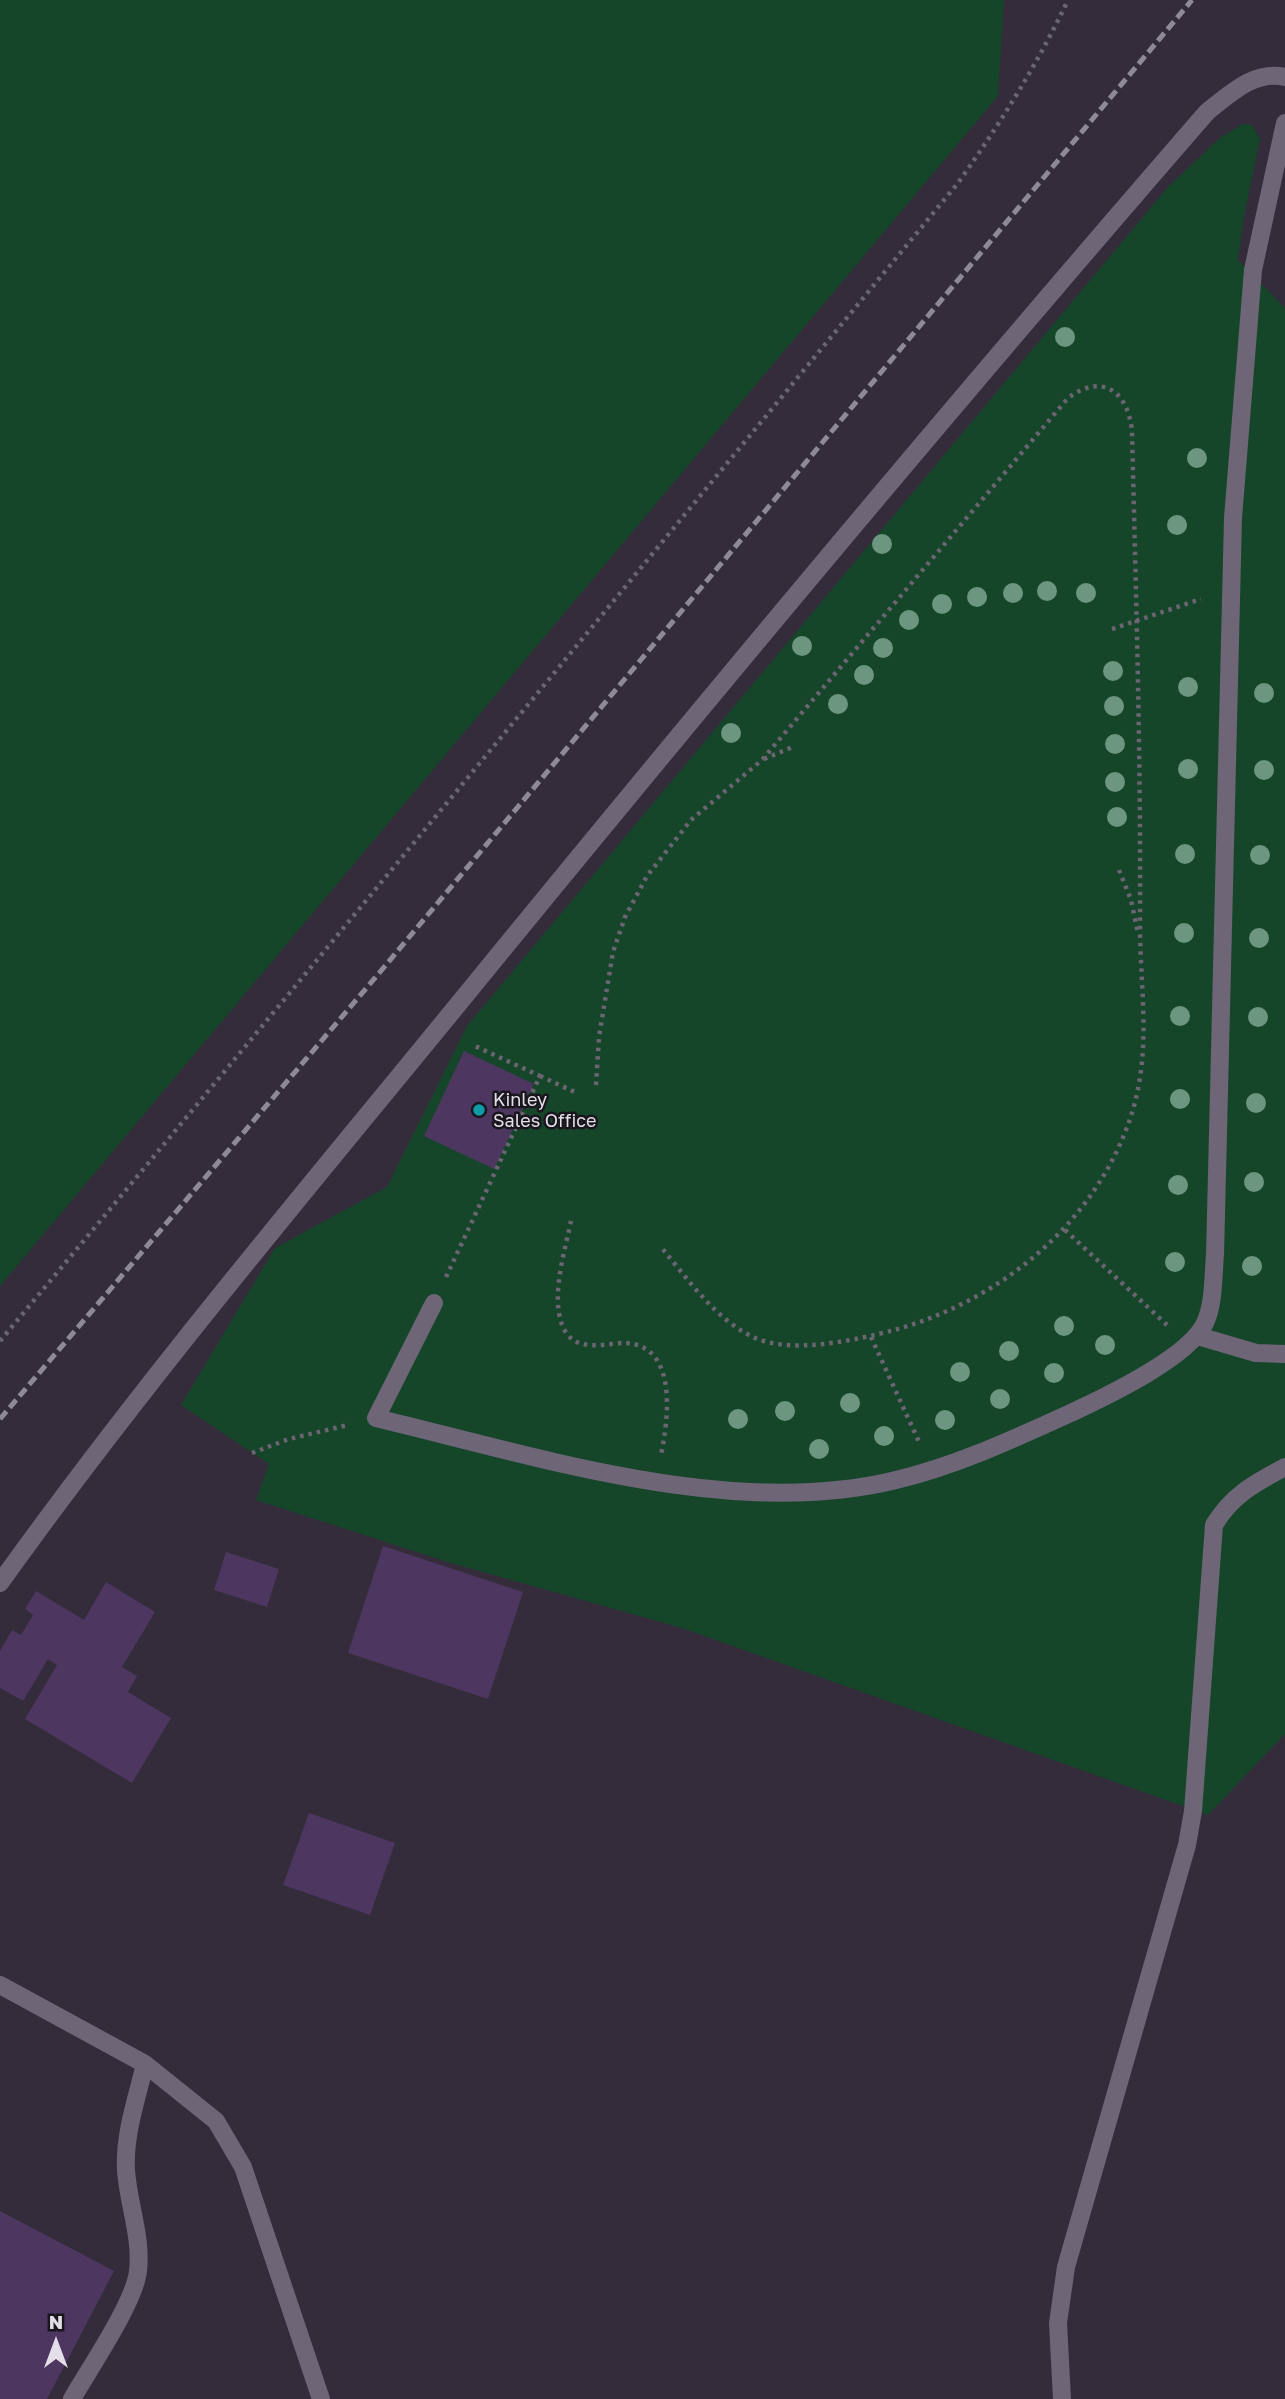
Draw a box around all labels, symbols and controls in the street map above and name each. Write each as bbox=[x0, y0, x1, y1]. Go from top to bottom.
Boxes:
place label: Kinley Sales Office bbox=[493, 1089, 596, 1132]
marker: Kinley Sales Office bbox=[471, 1102, 487, 1118]
north arrow bbox=[21, 2308, 91, 2378]
text: N bbox=[49, 2310, 63, 2333]

